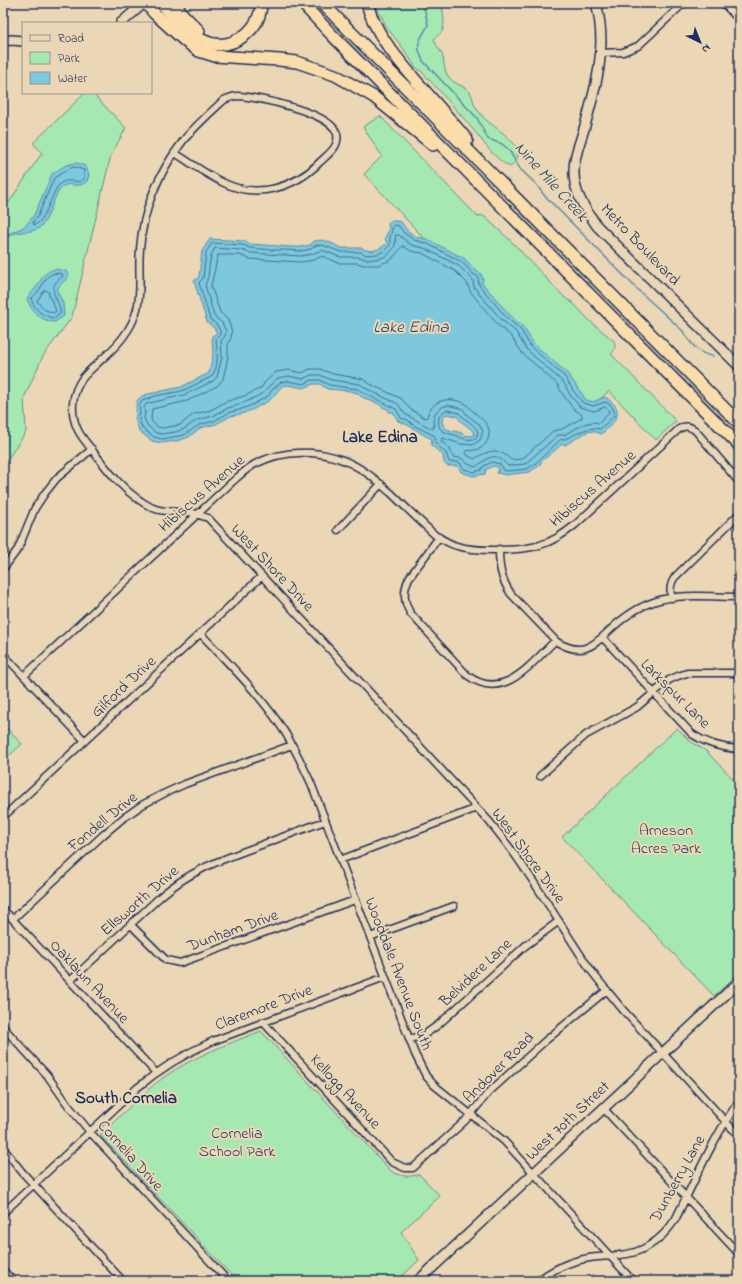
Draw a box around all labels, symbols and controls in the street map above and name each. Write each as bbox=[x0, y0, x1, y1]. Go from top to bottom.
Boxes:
legend bbox=[22, 22, 152, 94]
north arrow bbox=[680, 22, 720, 62]
text: Road bbox=[58, 30, 84, 48]
text: N bbox=[698, 40, 714, 57]
text: Park bbox=[58, 50, 80, 68]
text: Water bbox=[58, 70, 87, 88]
water label: Nine Mile Creek bbox=[508, 136, 595, 229]
street label: Metro Boulevard bbox=[594, 198, 686, 292]
water label: Lake Edina bbox=[373, 315, 449, 340]
district label: Lake Edina bbox=[342, 425, 418, 450]
street label: Hibiscus Avenue bbox=[544, 444, 642, 533]
street label: Hibiscus Avenue bbox=[153, 449, 251, 538]
street label: West Shore Drive bbox=[225, 519, 320, 618]
street label: Gilford Drive bbox=[86, 650, 163, 724]
street label: Larkspur Lane bbox=[634, 653, 716, 735]
street label: Fondell Drive bbox=[62, 786, 144, 858]
street label: West Shore Drive bbox=[485, 803, 571, 909]
park label: Arneson Acres Park bbox=[631, 819, 702, 861]
street label: Ellsworth Drive bbox=[95, 860, 185, 942]
street label: Wooddale Avenue South bbox=[358, 894, 438, 1054]
street label: Dunham Drive bbox=[183, 903, 282, 959]
street label: Belvidere Lane bbox=[434, 932, 518, 1014]
street label: Oaklawn Avenue bbox=[43, 934, 135, 1030]
street label: Claremore Drive bbox=[212, 978, 317, 1038]
street label: Andover Road bbox=[458, 1027, 540, 1109]
street label: Kellogg Avenue bbox=[304, 1049, 387, 1135]
street label: West 70th Street bbox=[520, 1075, 616, 1167]
district label: South Cornelia bbox=[75, 1086, 177, 1111]
street label: Cornelia Drive bbox=[91, 1115, 169, 1198]
park label: Cornelia School Park bbox=[199, 1122, 276, 1164]
street label: Dunberry Lane bbox=[644, 1130, 712, 1228]

